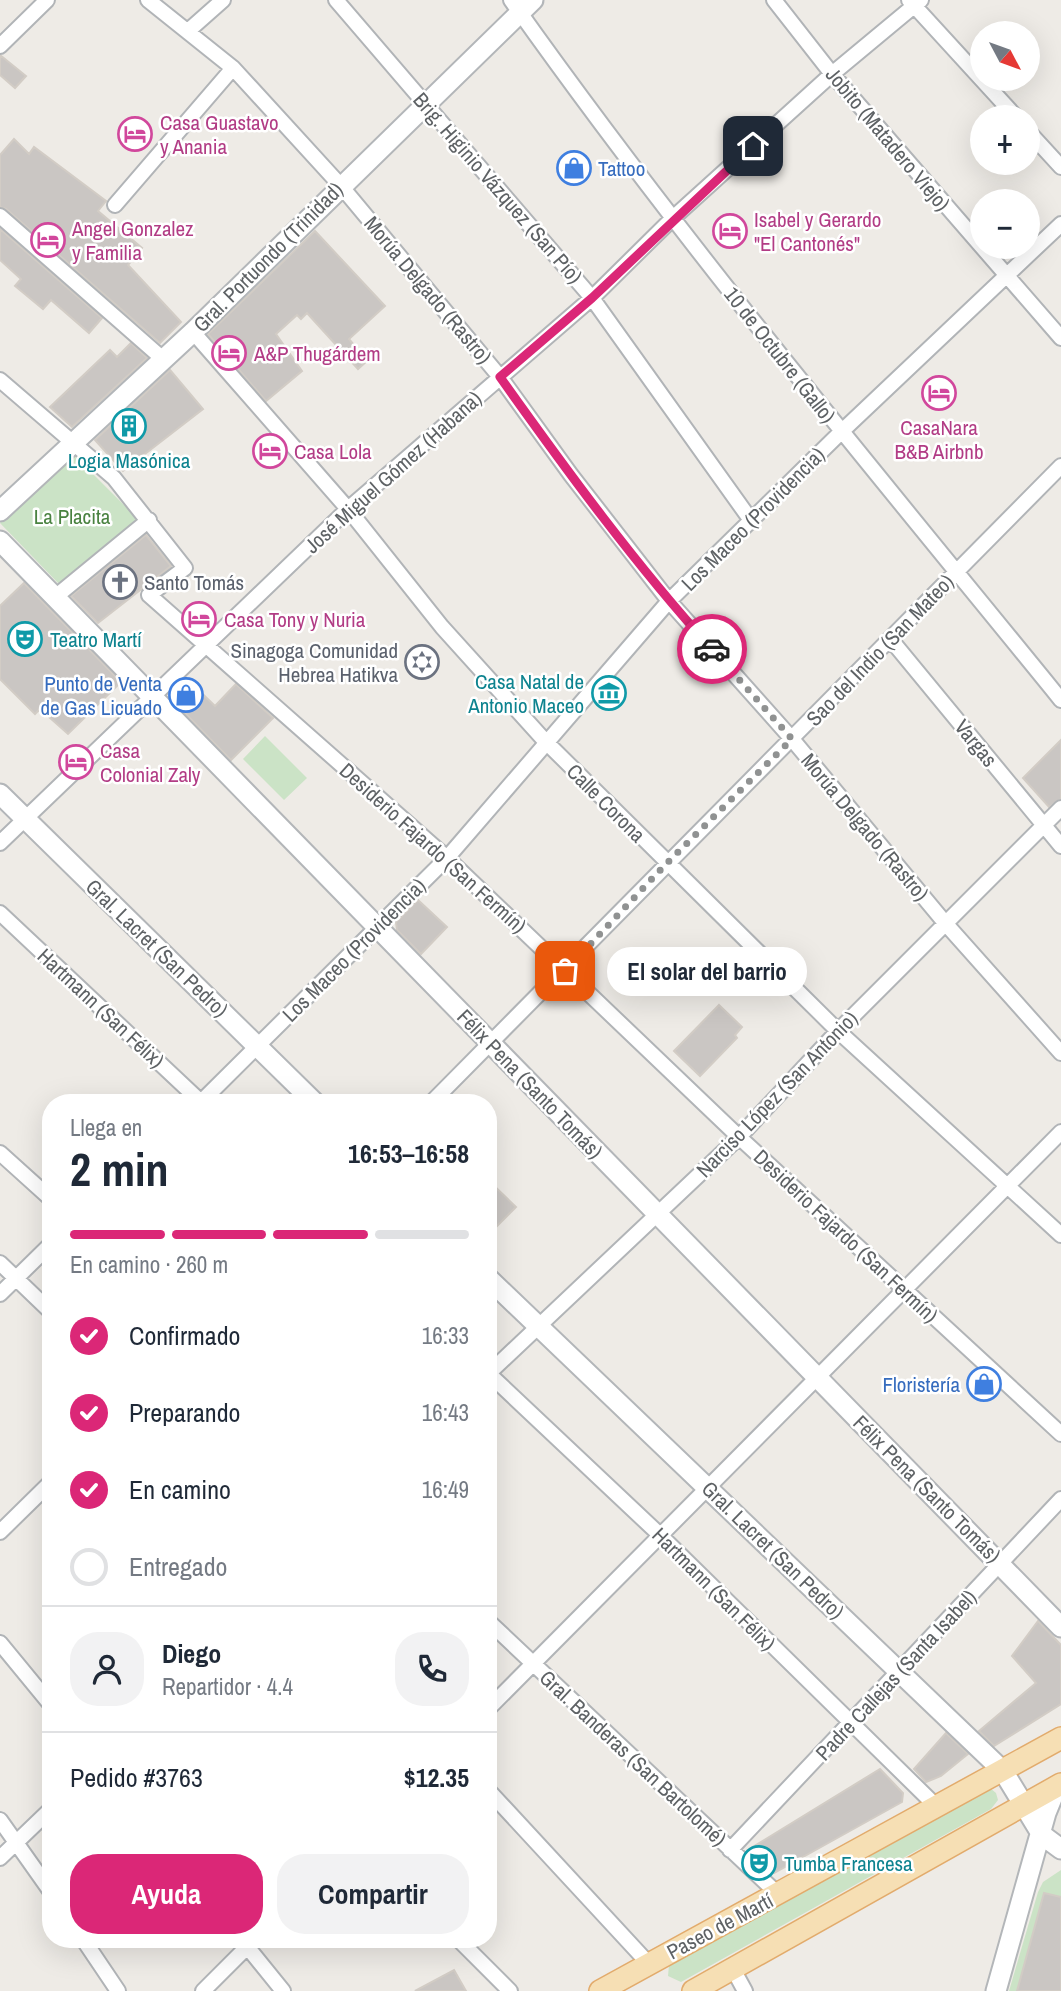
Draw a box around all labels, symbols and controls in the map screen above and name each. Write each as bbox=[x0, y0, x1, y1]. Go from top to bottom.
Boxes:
north arrow bbox=[970, 21, 1040, 91]
map controls bbox=[970, 21, 1040, 259]
street label: Jobito (Matadero Viejo) bbox=[819, 61, 957, 217]
street label: Brig. Higinio Vázquez (San Pío) bbox=[407, 86, 589, 290]
button: + bbox=[970, 105, 1040, 175]
place label: Casa Guastavo y Anania bbox=[160, 108, 279, 161]
hotel icon: Casa Guastavo y Anania bbox=[116, 115, 154, 153]
pin bbox=[723, 116, 783, 176]
icon: home bbox=[734, 127, 772, 165]
shop icon: Tattoo bbox=[555, 149, 593, 187]
place label: Tattoo bbox=[598, 154, 645, 183]
street label: Gral. Portuondo (Trinidad) bbox=[187, 176, 349, 338]
button: − bbox=[970, 189, 1040, 259]
place label: Isabel y Gerardo "El Cantonés" bbox=[754, 205, 881, 258]
street label: Morúa Delgado (Rastro) bbox=[358, 210, 498, 370]
hotel icon: Isabel y Gerardo "El Cantonés" bbox=[711, 212, 749, 250]
place label: Angel Gonzalez y Familia bbox=[71, 214, 194, 267]
hotel icon: Angel Gonzalez y Familia bbox=[29, 221, 67, 259]
street label: 10 de Octubre (Gallo) bbox=[718, 281, 842, 429]
hotel icon: A&P Thugárdem bbox=[210, 334, 248, 372]
place label: A&P Thugárdem bbox=[253, 339, 381, 368]
hotel icon: CasaNara B&B Airbnb bbox=[920, 374, 958, 412]
street label: José Miguel Gómez (Habana) bbox=[298, 384, 488, 560]
building icon: Logia Masónica bbox=[110, 407, 148, 445]
place label: CasaNara B&B Airbnb bbox=[894, 413, 984, 466]
hotel icon: Casa Lola bbox=[251, 432, 289, 470]
place label: Casa Lola bbox=[294, 437, 372, 466]
street label: Los Maceo (Providencia) bbox=[675, 441, 831, 597]
place label: Logia Masónica bbox=[68, 446, 191, 475]
park label: La Placita bbox=[34, 502, 111, 531]
church icon: Santo Tomás bbox=[101, 563, 139, 601]
place label: Santo Tomás bbox=[144, 568, 244, 597]
street label: Sao del Indio (San Mateo) bbox=[800, 568, 960, 732]
hotel icon: Casa Tony y Nuria bbox=[180, 600, 218, 638]
place label: Casa Tony y Nuria bbox=[224, 605, 366, 634]
courier bbox=[677, 614, 747, 684]
theatre icon: Teatro Martí bbox=[6, 620, 44, 658]
place label: Teatro Martí bbox=[50, 625, 142, 654]
icon: car bbox=[693, 630, 731, 668]
place label: Sinagoga Comunidad Hebrea Hatikva bbox=[230, 636, 398, 689]
synagogue icon: Sinagoga Comunidad Hebrea Hatikva bbox=[403, 643, 441, 681]
place label: Casa Natal de Antonio Maceo bbox=[467, 667, 584, 720]
place label: Punto de Venta de Gas Licuado bbox=[40, 669, 162, 722]
museum icon: Casa Natal de Antonio Maceo bbox=[590, 674, 628, 712]
shop icon: Punto de Venta de Gas Licuado bbox=[167, 676, 205, 714]
street label: Vargas bbox=[948, 713, 1004, 773]
place label: Casa Colonial Zaly bbox=[100, 736, 201, 789]
hotel icon: Casa Colonial Zaly bbox=[57, 743, 95, 781]
street label: Morúa Delgado (Rastro) bbox=[795, 747, 935, 907]
street label: Desiderio Fajardo (San Fermín) bbox=[333, 756, 533, 940]
street label: Calle Corona bbox=[560, 757, 652, 849]
street label: Gral. Lacret (San Pedro) bbox=[79, 872, 235, 1024]
street label: Los Maceo (Providencia) bbox=[276, 872, 432, 1028]
pin bbox=[535, 941, 595, 1001]
street label: Hartmann (San Félix) bbox=[31, 942, 171, 1074]
callout: El solar del barrio bbox=[607, 946, 806, 996]
icon: bag bbox=[546, 952, 584, 990]
text: El solar del barrio bbox=[627, 956, 787, 987]
street label: Félix Pena (Santo Tomás) bbox=[451, 1003, 609, 1165]
street label: Narciso López (San Antonio) bbox=[690, 1004, 864, 1184]
text: Llega en bbox=[70, 1112, 142, 1143]
text: 16:53–16:58 bbox=[348, 1136, 469, 1171]
text: 2 min bbox=[70, 1138, 169, 1200]
street label: Desiderio Fajardo (San Fermín) bbox=[747, 1143, 945, 1329]
text: En camino · 260 m bbox=[70, 1249, 228, 1280]
icon: check bbox=[70, 1317, 108, 1355]
text: Confirmado bbox=[129, 1318, 240, 1353]
text: 16:33 bbox=[422, 1320, 469, 1351]
shop icon: Floristería bbox=[965, 1365, 1003, 1403]
place label: Floristería bbox=[882, 1370, 960, 1399]
icon: check bbox=[70, 1394, 108, 1432]
text: Preparando bbox=[129, 1395, 240, 1430]
text: 16:43 bbox=[422, 1397, 469, 1428]
street label: Félix Pena (Santo Tomás) bbox=[847, 1409, 1007, 1569]
icon: check bbox=[70, 1471, 108, 1509]
text: En camino bbox=[129, 1472, 231, 1507]
text: 16:49 bbox=[422, 1474, 469, 1505]
street label: Gral. Lacret (San Pedro) bbox=[695, 1474, 851, 1626]
street label: Hartmann (San Félix) bbox=[646, 1521, 782, 1657]
text: Entregado bbox=[129, 1549, 227, 1584]
street label: Padre Callejas (Santa Isabel) bbox=[809, 1583, 983, 1767]
button: person bbox=[70, 1632, 144, 1706]
button: phone bbox=[395, 1632, 469, 1706]
text: Diego bbox=[162, 1636, 221, 1671]
street label: Gral. Banderas (San Bartolomé) bbox=[533, 1664, 733, 1852]
text: Repartidor · 4.4 bbox=[162, 1671, 293, 1702]
text: Pedido #3763 bbox=[70, 1760, 203, 1795]
text: $12.35 bbox=[404, 1760, 469, 1795]
theatre icon: Tumba Francesa bbox=[740, 1844, 778, 1882]
place label: Tumba Francesa bbox=[784, 1849, 913, 1878]
button: Ayuda bbox=[70, 1854, 263, 1934]
button: Compartir bbox=[277, 1854, 469, 1934]
street label: Paseo de Martí bbox=[662, 1886, 779, 1966]

